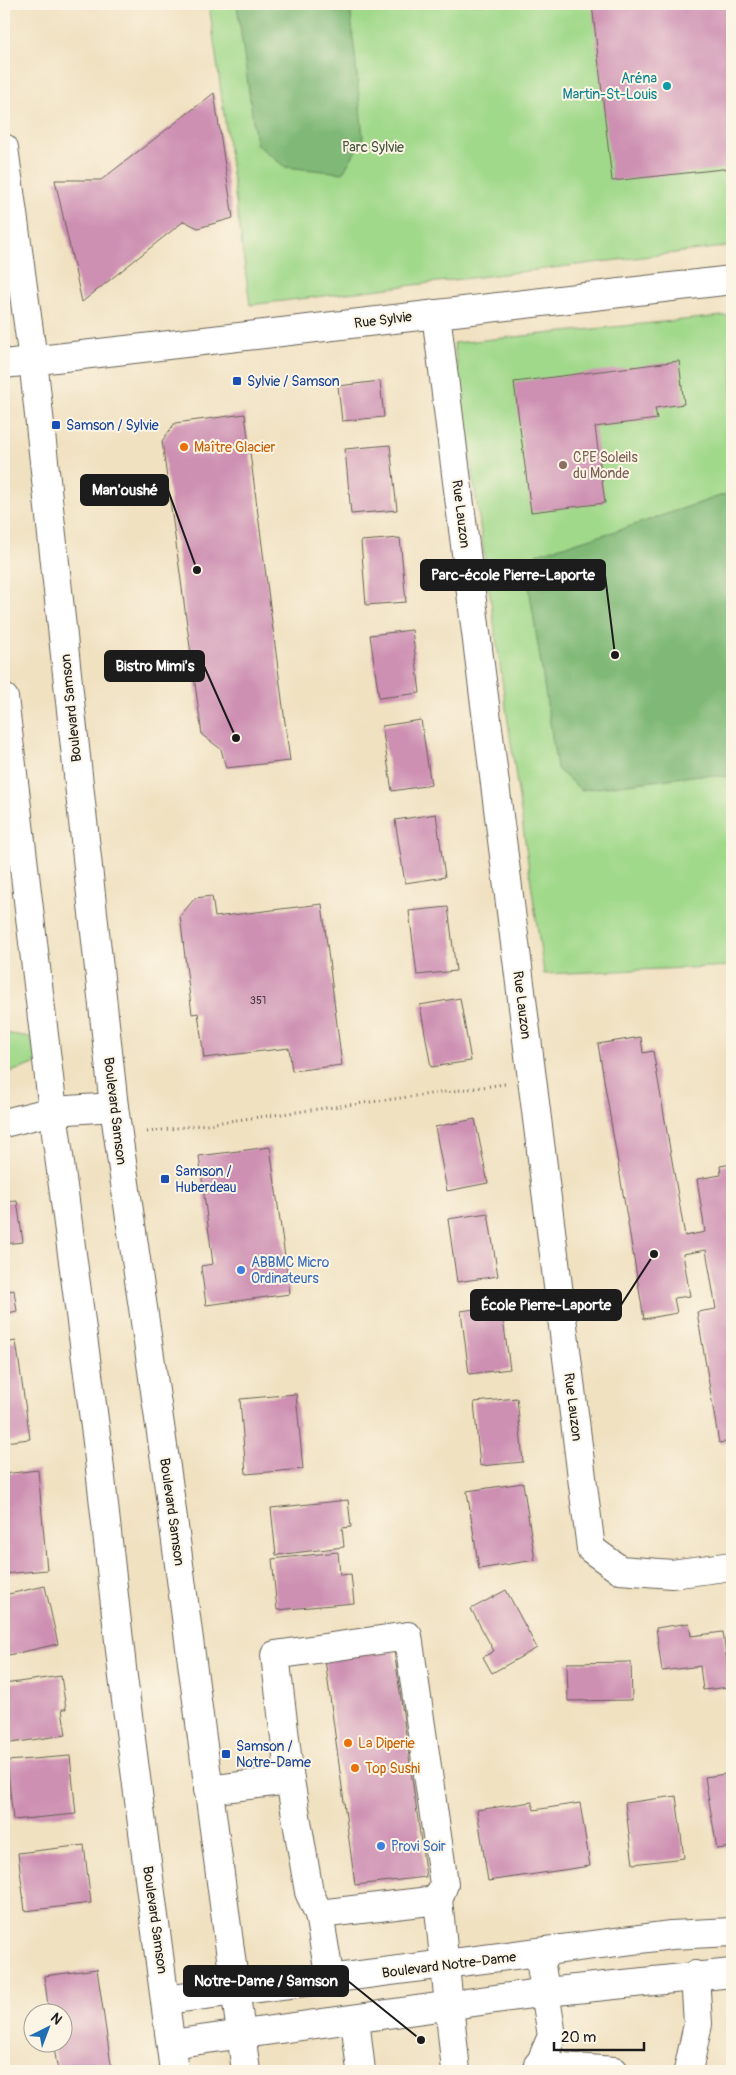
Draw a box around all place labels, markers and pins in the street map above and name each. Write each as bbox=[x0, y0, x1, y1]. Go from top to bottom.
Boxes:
place label: Aréna Martin-St-Louis bbox=[563, 70, 658, 103]
marker: Aréna Martin-St-Louis bbox=[661, 80, 673, 92]
place label: Sylvie / Samson bbox=[247, 373, 340, 390]
marker: Sylvie / Samson bbox=[231, 375, 243, 387]
place label: Samson / Sylvie bbox=[66, 417, 159, 434]
marker: Samson / Sylvie bbox=[50, 419, 62, 431]
place label: Maître Glacier bbox=[194, 439, 275, 456]
marker: Maître Glacier bbox=[178, 441, 190, 453]
place label: CPE Soleils du Monde bbox=[573, 449, 638, 482]
marker: CPE Soleils du Monde bbox=[557, 459, 569, 471]
callout: Man'oushé bbox=[81, 475, 168, 505]
callout: Parc-école Pierre-Laporte bbox=[421, 560, 605, 590]
callout: Bistro Mimi's bbox=[105, 651, 204, 681]
place label: Samson / Huberdeau bbox=[175, 1163, 237, 1196]
marker: Samson / Huberdeau bbox=[159, 1173, 171, 1185]
place label: ABBMC Micro Ordinateurs bbox=[251, 1254, 330, 1287]
marker: ABBMC Micro Ordinateurs bbox=[235, 1264, 247, 1276]
callout: École Pierre-Laporte bbox=[471, 1290, 621, 1320]
place label: La Diperie bbox=[358, 1735, 415, 1752]
marker: La Diperie bbox=[342, 1737, 354, 1749]
place label: Samson / Notre-Dame bbox=[236, 1738, 311, 1771]
marker: Samson / Notre-Dame bbox=[220, 1748, 232, 1760]
place label: Top Sushi bbox=[365, 1760, 421, 1777]
marker: Top Sushi bbox=[349, 1762, 361, 1774]
place label: Provi Soir bbox=[391, 1838, 446, 1855]
marker: Provi Soir bbox=[375, 1840, 387, 1852]
callout: Notre-Dame / Samson bbox=[184, 1966, 348, 1996]

